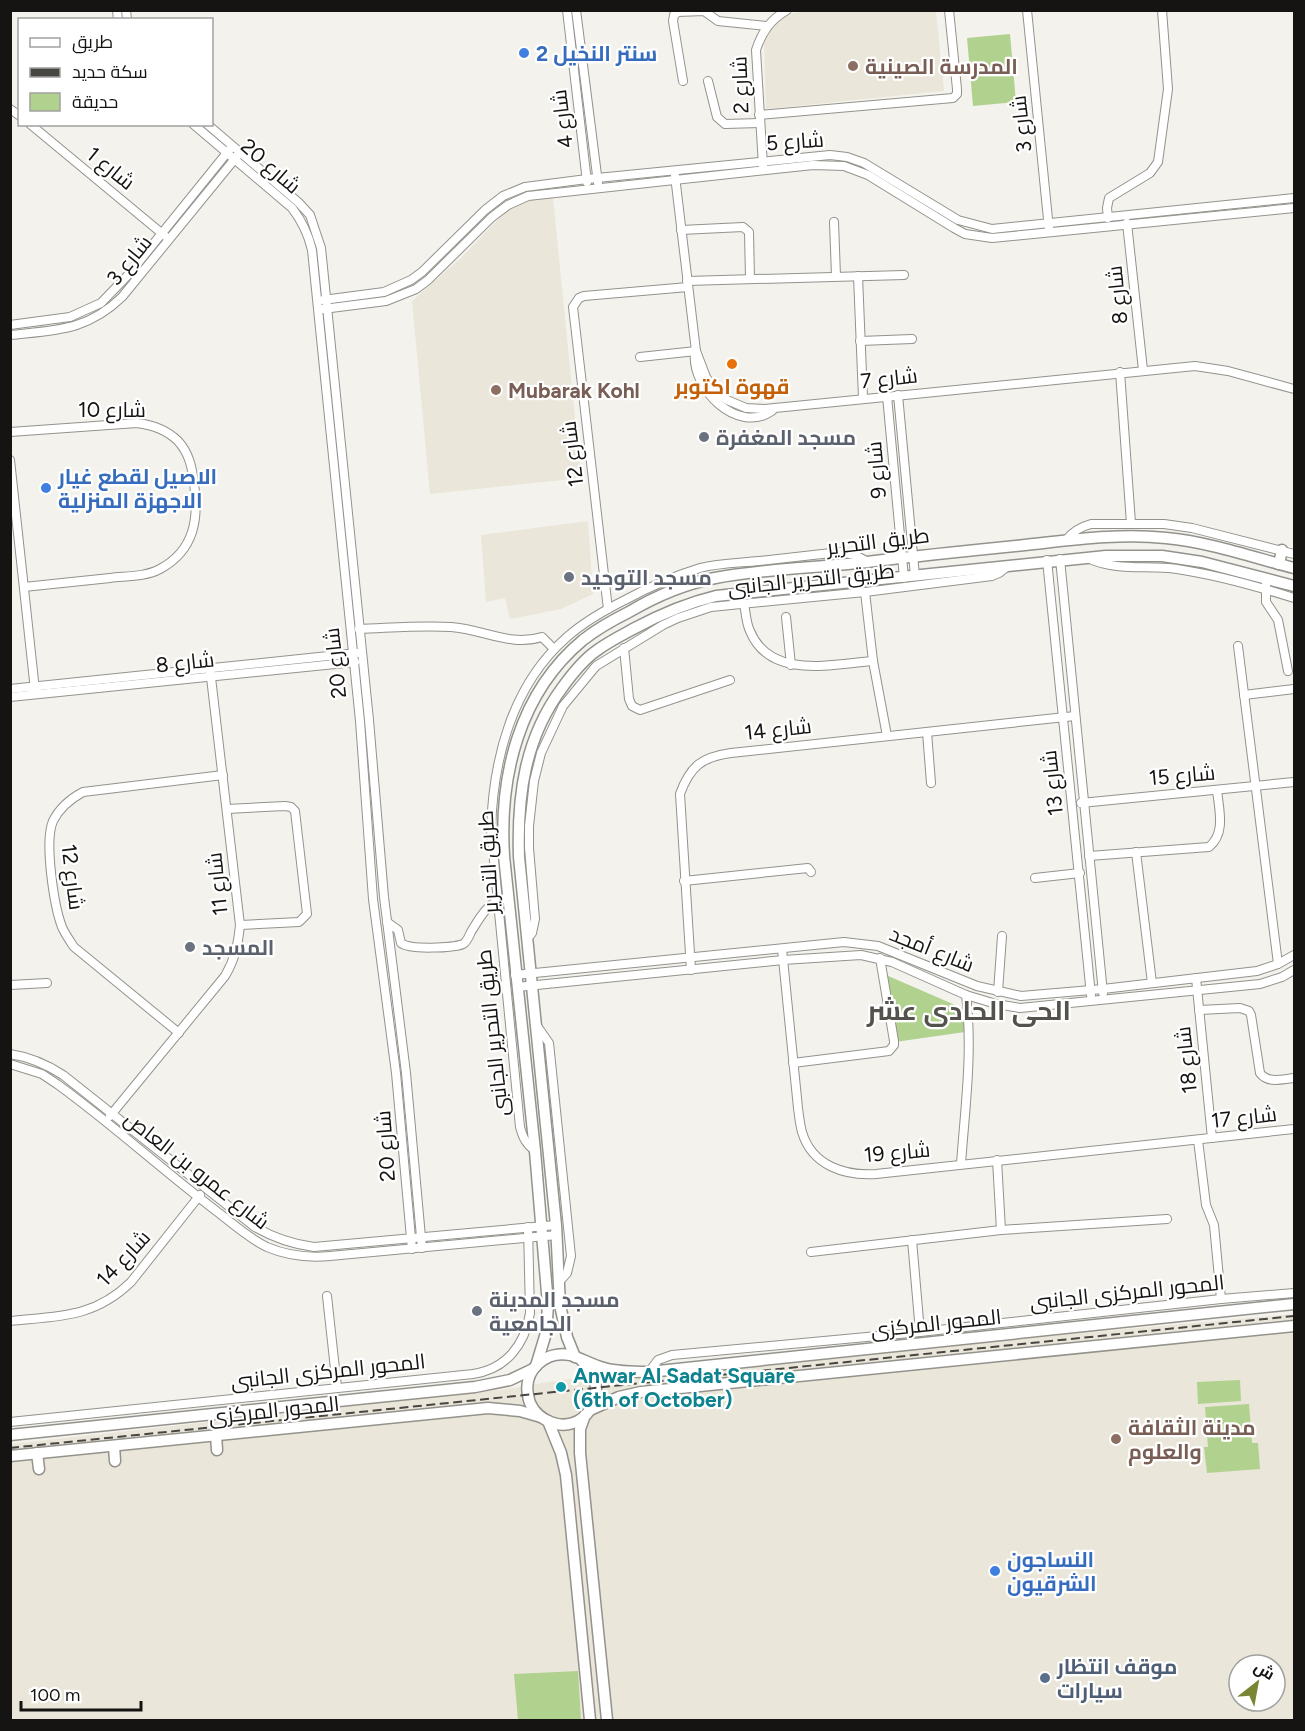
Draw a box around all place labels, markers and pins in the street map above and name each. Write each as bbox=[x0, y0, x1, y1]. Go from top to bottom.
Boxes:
place label: سنتر النخيل 2 bbox=[536, 41, 657, 66]
marker: سنتر النخيل 2 bbox=[517, 46, 531, 60]
place label: المدرسة الصينية bbox=[865, 54, 1018, 79]
marker: المدرسة الصينية bbox=[846, 59, 860, 73]
marker: قهوة اكتوبر bbox=[725, 357, 739, 371]
place label: قهوة اكتوبر bbox=[673, 374, 790, 400]
place label: Mubarak Kohl bbox=[508, 378, 640, 403]
marker: Mubarak Kohl bbox=[489, 383, 503, 397]
place label: مسجد المغفرة bbox=[716, 425, 856, 450]
marker: مسجد المغفرة bbox=[697, 430, 711, 444]
place label: الاصيل لقطع غيار الاجهزة المنزلية bbox=[57, 464, 217, 514]
marker: الاصيل لقطع غيار الاجهزة المنزلية bbox=[39, 481, 53, 495]
place label: مسجد التوحيد bbox=[581, 565, 712, 591]
marker: مسجد التوحيد bbox=[562, 570, 576, 584]
place label: المسجد bbox=[202, 935, 274, 960]
marker: المسجد bbox=[183, 940, 197, 954]
place label: مسجد المدينة الجامعية bbox=[489, 1287, 620, 1336]
marker: مسجد المدينة الجامعية bbox=[470, 1304, 484, 1318]
place label: Anwar Al Sadat Square (6th of October) bbox=[573, 1363, 795, 1412]
marker: Anwar Al Sadat Square (6th of October) bbox=[554, 1380, 568, 1394]
place label: مدينة الثقافة والعلوم bbox=[1128, 1415, 1256, 1466]
marker: مدينة الثقافة والعلوم bbox=[1109, 1432, 1123, 1446]
place label: النساجون الشرقيون bbox=[1007, 1547, 1097, 1597]
marker: النساجون الشرقيون bbox=[988, 1564, 1002, 1578]
place label: موقف انتظار سيارات bbox=[1056, 1654, 1177, 1703]
marker: موقف انتظار سيارات bbox=[1038, 1671, 1052, 1685]

